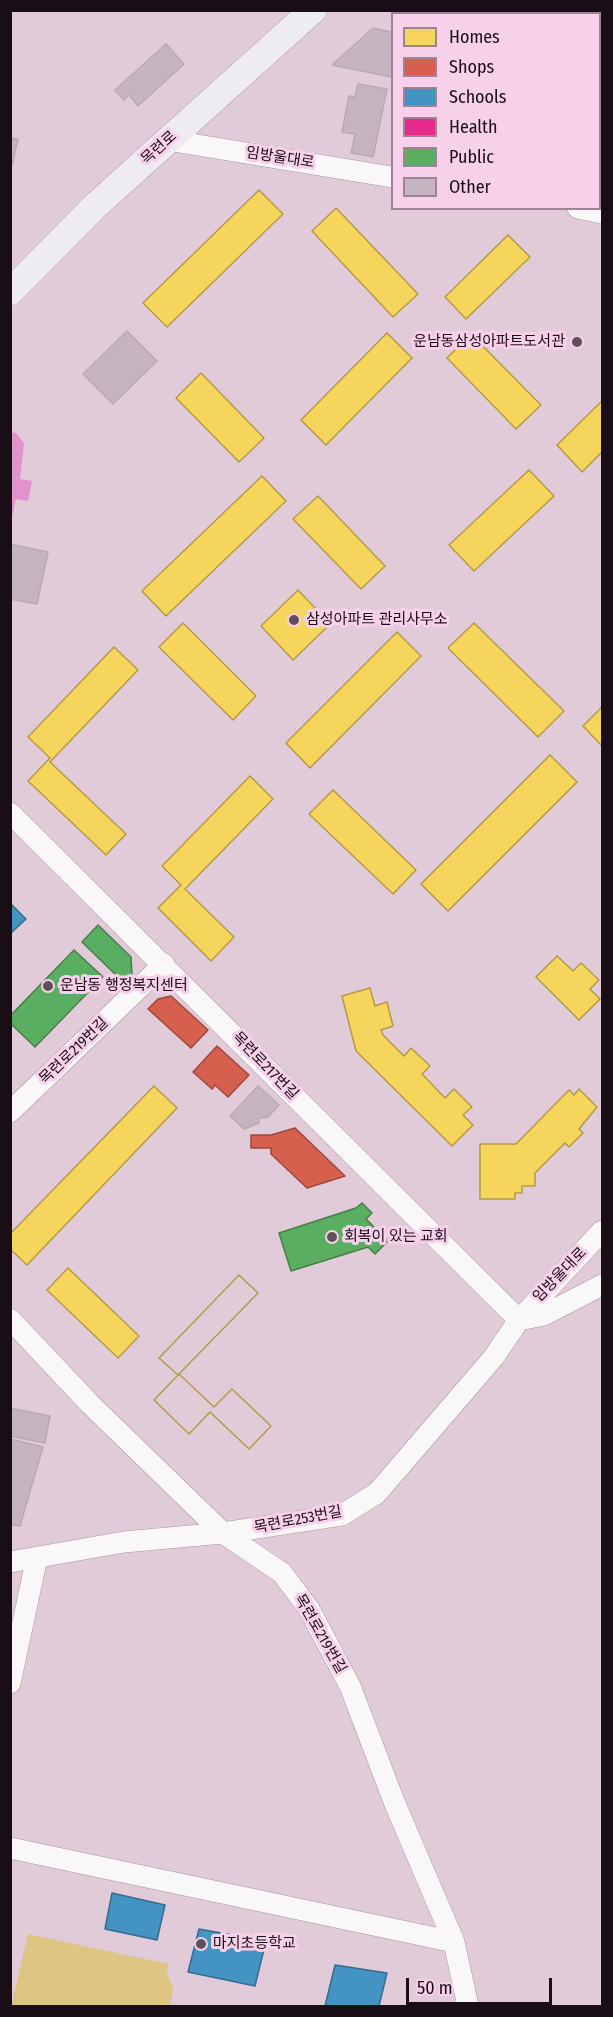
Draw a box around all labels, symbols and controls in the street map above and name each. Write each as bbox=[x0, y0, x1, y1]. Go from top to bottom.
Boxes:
legend bbox=[391, 12, 601, 210]
text: Homes bbox=[449, 26, 500, 48]
text: Shops bbox=[449, 56, 494, 78]
text: Schools bbox=[449, 86, 507, 108]
text: Health bbox=[449, 116, 497, 138]
street label: 목련로 bbox=[138, 127, 180, 169]
street label: 임방울대로 bbox=[245, 144, 315, 172]
text: Public bbox=[449, 146, 494, 168]
text: Other bbox=[449, 176, 491, 198]
place label: 운남동삼성아파트도서관 bbox=[413, 333, 565, 351]
marker: 운남동삼성아파트도서관 bbox=[570, 335, 584, 349]
place label: 삼성아파트 관리사무소 bbox=[306, 611, 448, 629]
marker: 삼성아파트 관리사무소 bbox=[287, 613, 301, 627]
place label: 운남동 행정복지센터 bbox=[60, 977, 188, 995]
marker: 운남동 행정복지센터 bbox=[41, 979, 55, 993]
street label: 목련로219번길 bbox=[36, 1014, 112, 1088]
street label: 목련로217번길 bbox=[228, 1028, 302, 1104]
place label: 회복이 있는 교회 bbox=[344, 1228, 448, 1246]
marker: 회복이 있는 교회 bbox=[325, 1230, 339, 1244]
street label: 임방울대로 bbox=[530, 1244, 590, 1306]
street label: 목련로253번길 bbox=[253, 1503, 343, 1537]
street label: 목련로219번길 bbox=[290, 1591, 350, 1677]
place label: 마지초등학교 bbox=[213, 1935, 296, 1953]
marker: 마지초등학교 bbox=[194, 1937, 208, 1951]
scale bar bbox=[409, 1966, 554, 2004]
text: 50 m bbox=[417, 1977, 453, 1999]

